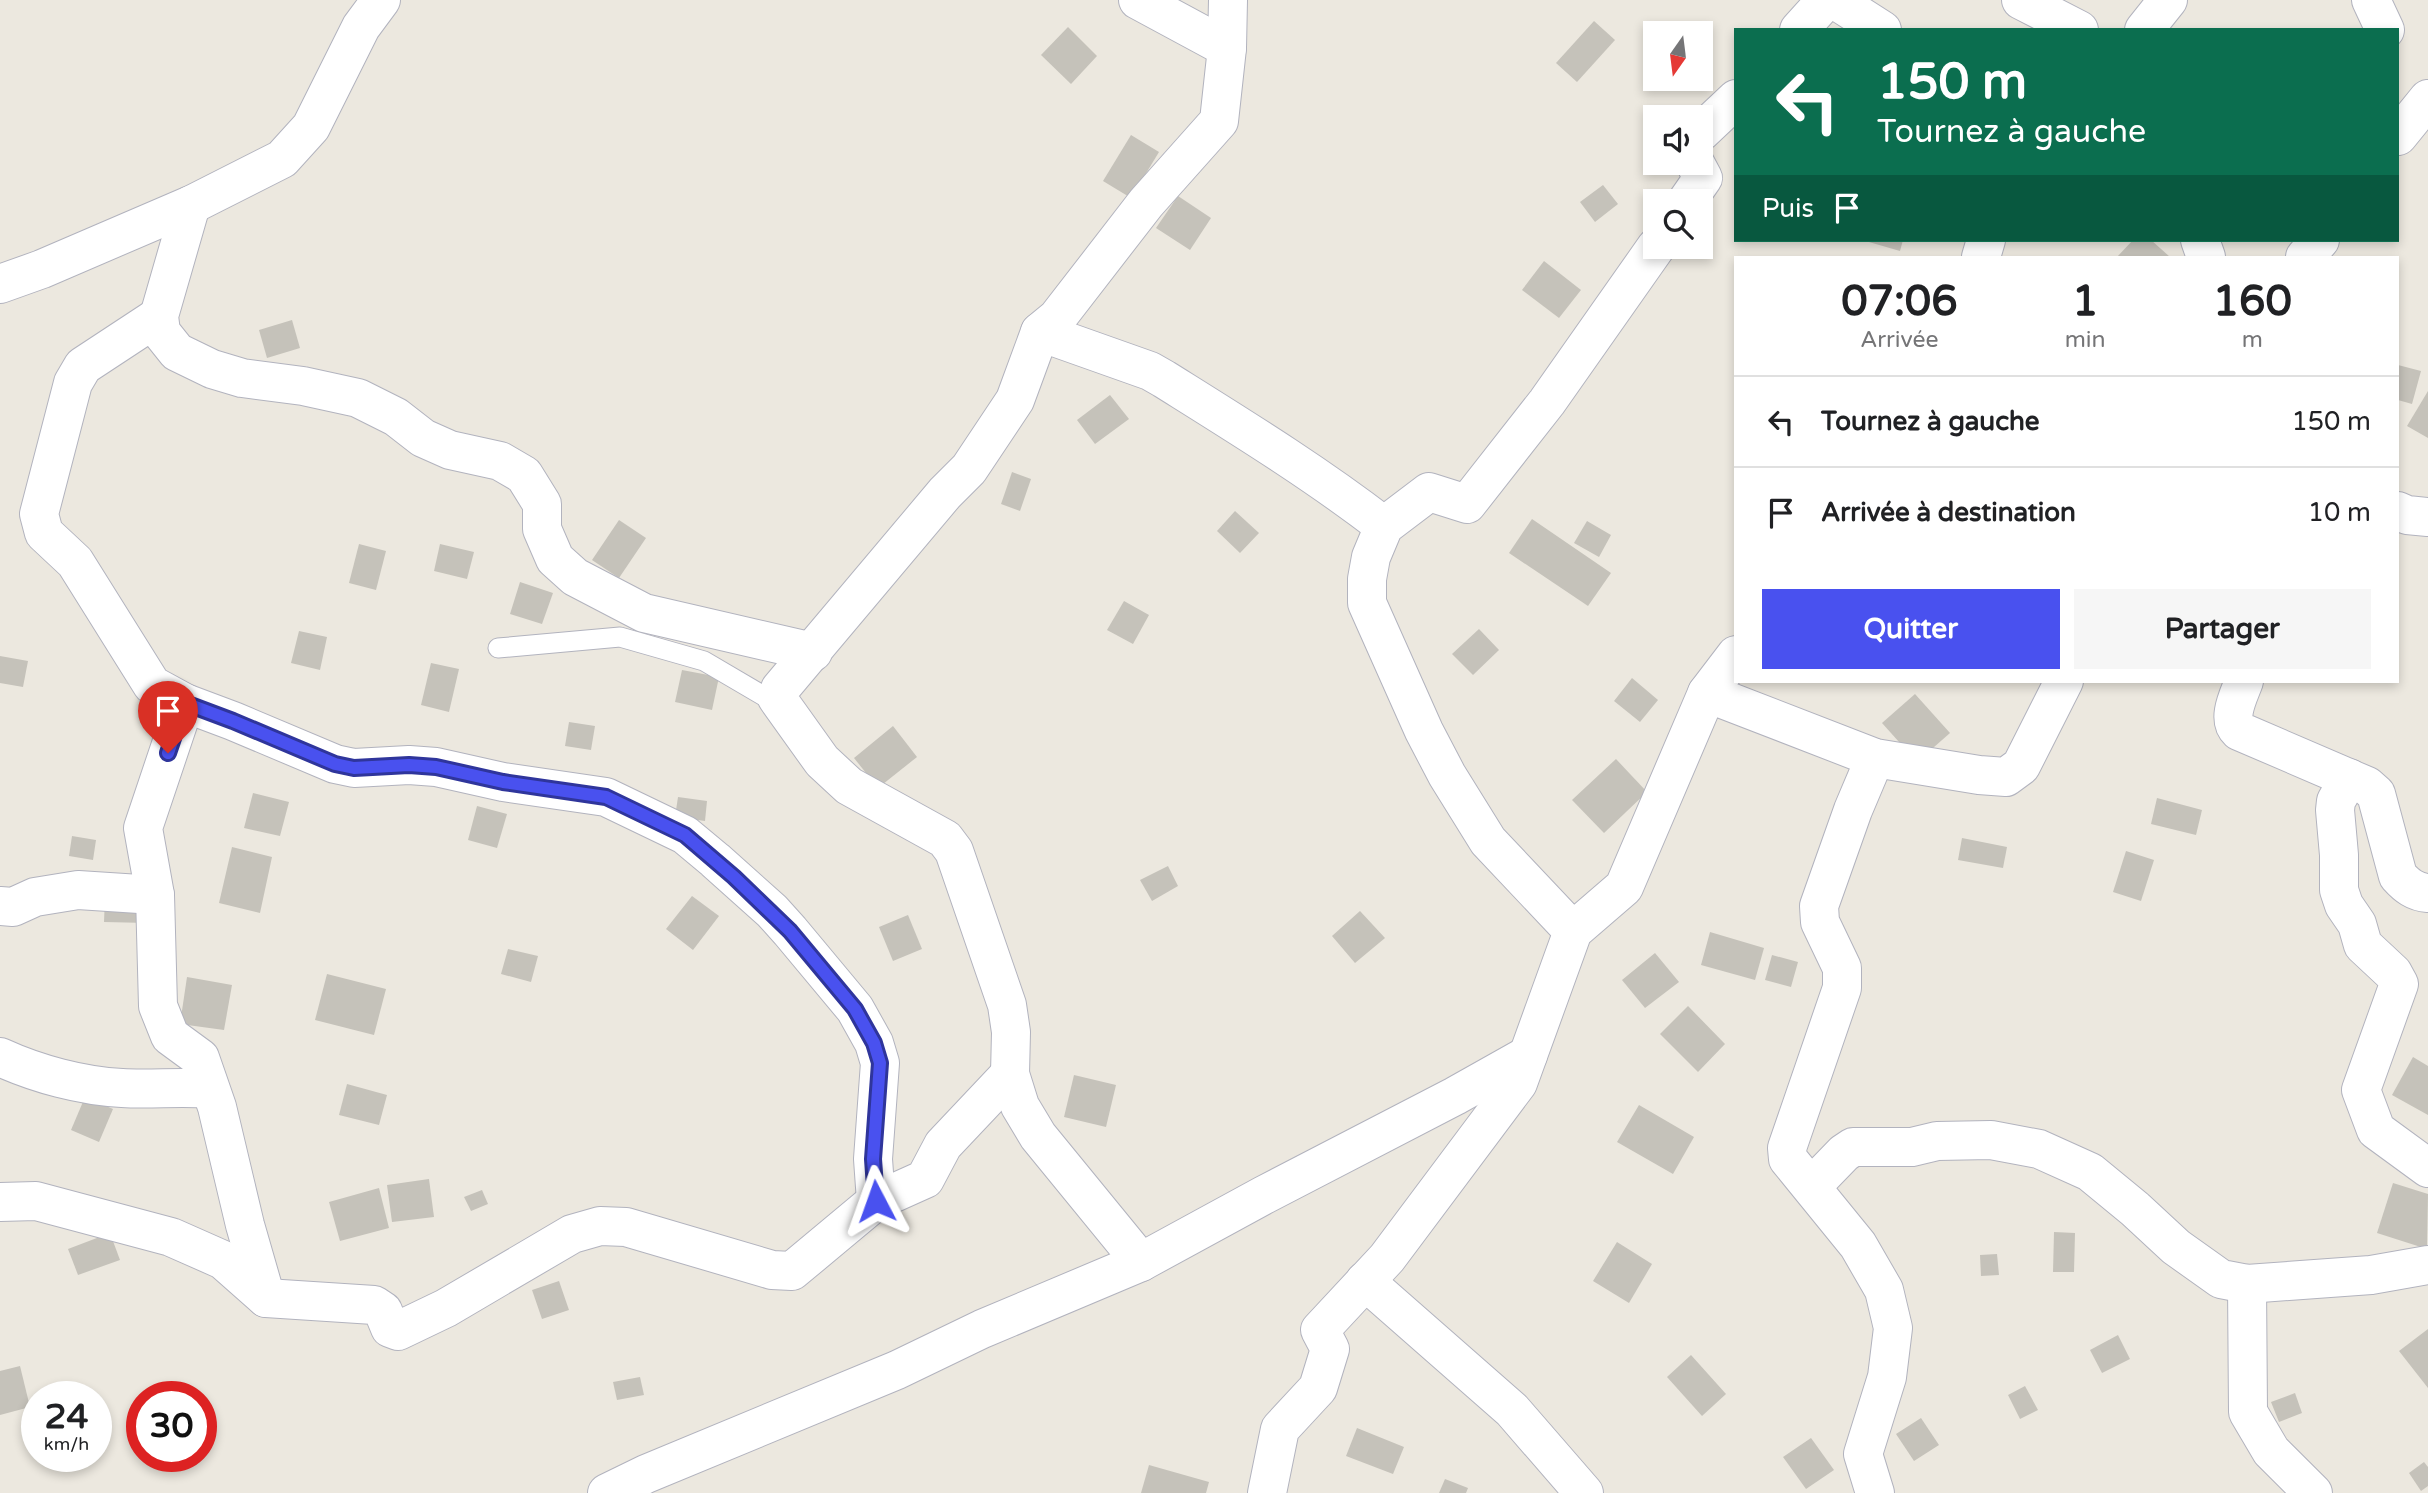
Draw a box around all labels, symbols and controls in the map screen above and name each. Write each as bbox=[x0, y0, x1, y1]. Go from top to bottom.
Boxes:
north arrow bbox=[1643, 21, 1713, 91]
map controls bbox=[1643, 21, 1713, 259]
text: 150 m bbox=[1877, 53, 2027, 112]
icon: left bbox=[1762, 56, 1853, 147]
button: sound bbox=[1643, 105, 1713, 175]
text: Tournez à gauche bbox=[1877, 113, 2146, 151]
button: search bbox=[1643, 189, 1713, 259]
icon: arrive bbox=[1828, 189, 1866, 227]
text: Puis bbox=[1762, 193, 1814, 224]
text: 07:06 bbox=[1841, 276, 1958, 327]
text: 1 bbox=[2072, 276, 2098, 327]
text: 160 bbox=[2213, 276, 2292, 327]
text: Arrivée bbox=[1860, 326, 1939, 354]
text: min bbox=[2065, 326, 2106, 354]
text: m bbox=[2242, 326, 2263, 354]
icon: left bbox=[1762, 403, 1800, 441]
text: Tournez à gauche bbox=[1821, 406, 2040, 437]
text: 150 m bbox=[2291, 406, 2371, 437]
icon: arrive bbox=[1762, 494, 1800, 532]
text: Arrivée à destination bbox=[1821, 497, 2076, 528]
text: 10 m bbox=[2308, 497, 2371, 528]
button: Quitter bbox=[1762, 589, 2060, 669]
button: Partager bbox=[2074, 589, 2371, 669]
pin bbox=[138, 681, 198, 753]
icon: arrive bbox=[149, 692, 187, 730]
position arrow bbox=[839, 1164, 913, 1238]
speed limit sign: 30 bbox=[126, 1381, 217, 1472]
text: 24 bbox=[45, 1396, 88, 1438]
text: km/h bbox=[44, 1433, 89, 1455]

